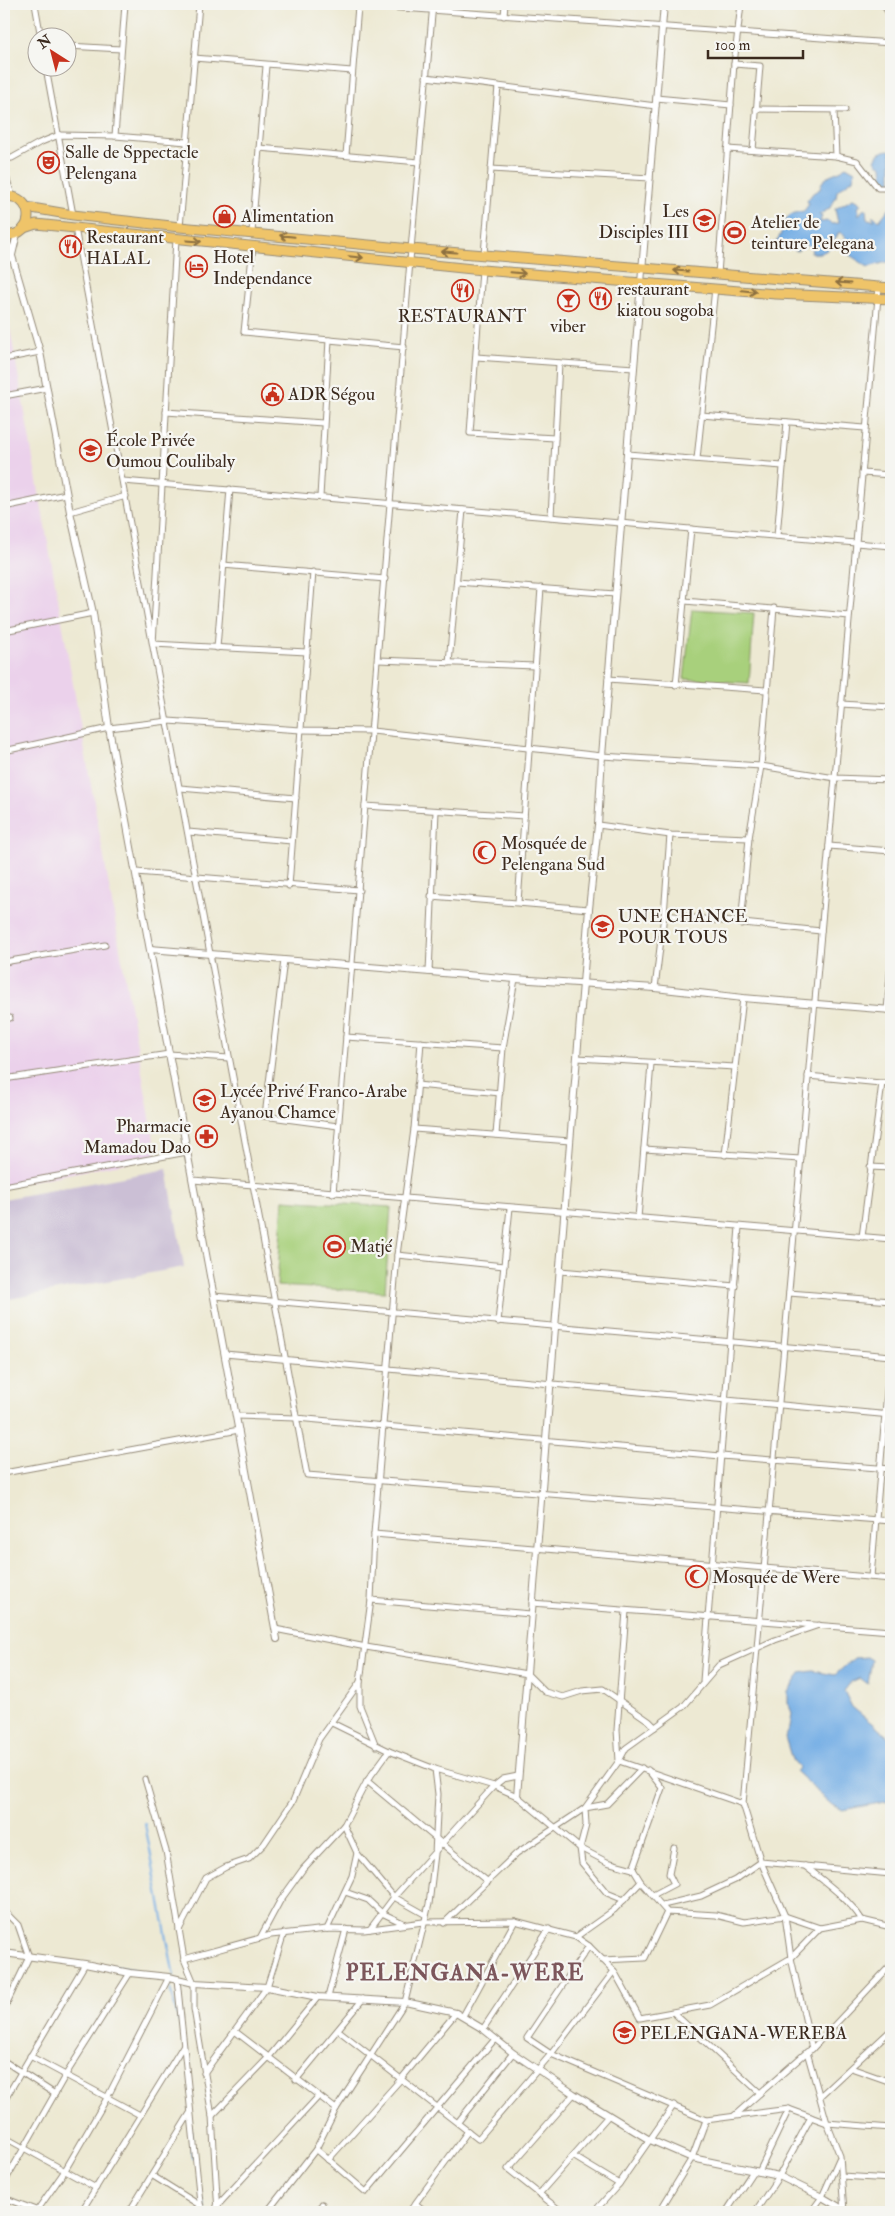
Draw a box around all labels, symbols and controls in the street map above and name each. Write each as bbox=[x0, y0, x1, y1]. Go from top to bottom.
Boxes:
north arrow bbox=[28, 28, 78, 78]
scale bar bbox=[708, 28, 802, 60]
text: N bbox=[34, 31, 55, 53]
text: 100 m bbox=[715, 36, 751, 55]
place label: Salle de Sppectacle Pelengana bbox=[65, 141, 199, 185]
theatre icon: Salle de Sppectacle Pelengana bbox=[37, 150, 61, 174]
place label: Les Disciples III bbox=[599, 200, 689, 244]
shop icon: Alimentation bbox=[213, 204, 237, 228]
place label: Alimentation bbox=[240, 205, 334, 228]
school or university icon: Les Disciples III bbox=[693, 209, 717, 233]
place label: Atelier de teinture Pelegana bbox=[750, 211, 875, 255]
sports icon: Atelier de teinture Pelegana bbox=[723, 220, 747, 244]
place label: Restaurant HALAL bbox=[86, 226, 164, 270]
one-way arrow bbox=[280, 231, 296, 241]
restaurant icon: Restaurant HALAL bbox=[58, 235, 82, 259]
one-way arrow bbox=[186, 236, 202, 245]
place label: Hotel Independance bbox=[213, 246, 312, 290]
one-way arrow bbox=[441, 247, 457, 256]
one-way arrow bbox=[347, 252, 363, 262]
hotel icon: Hotel Independance bbox=[185, 255, 209, 279]
one-way arrow bbox=[673, 267, 689, 276]
one-way arrow bbox=[509, 268, 525, 277]
place label: restaurant kiatou sogoba bbox=[617, 278, 715, 322]
one-way arrow bbox=[835, 278, 851, 288]
restaurant icon: RESTAURANT bbox=[450, 279, 474, 303]
one-way arrow bbox=[741, 286, 757, 296]
restaurant icon: restaurant kiatou sogoba bbox=[589, 287, 613, 311]
bar icon: viber bbox=[556, 289, 580, 313]
place label: RESTAURANT bbox=[398, 305, 527, 328]
place label: viber bbox=[549, 315, 586, 338]
public building icon: ADR Ségou bbox=[260, 382, 284, 406]
place label: ADR Ségou bbox=[287, 383, 375, 406]
place label: École Privée Oumou Coulibaly bbox=[106, 429, 236, 473]
school or university icon: École Privée Oumou Coulibaly bbox=[78, 438, 102, 462]
place label: Mosquée de Pelengana Sud bbox=[501, 832, 605, 876]
mosque icon: Mosquée de Pelengana Sud bbox=[473, 841, 497, 865]
place label: UNE CHANCE POUR TOUS bbox=[618, 905, 747, 949]
school or university icon: UNE CHANCE POUR TOUS bbox=[590, 914, 614, 938]
place label: Lycée Privé Franco-Arabe Ayanou Chamce bbox=[219, 1080, 408, 1124]
school or university icon: Lycée Privé Franco-Arabe Ayanou Chamce bbox=[192, 1089, 216, 1113]
place label: Pharmacie Mamadou Dao bbox=[84, 1115, 191, 1159]
pharmacy icon: Pharmacie Mamadou Dao bbox=[195, 1124, 219, 1148]
sports icon: Matjé bbox=[322, 1234, 346, 1258]
place label: Matjé bbox=[350, 1235, 393, 1258]
mosque icon: Mosquée de Were bbox=[684, 1565, 708, 1589]
place label: Mosquée de Were bbox=[712, 1566, 840, 1589]
district label: PELENGANA-WERE bbox=[346, 1959, 584, 1987]
school or university icon: PELENGANA-WEREBA bbox=[612, 2021, 636, 2045]
place label: PELENGANA-WEREBA bbox=[640, 2022, 848, 2045]

